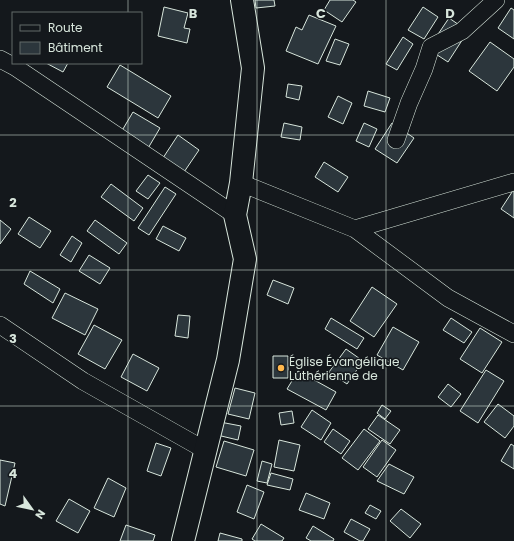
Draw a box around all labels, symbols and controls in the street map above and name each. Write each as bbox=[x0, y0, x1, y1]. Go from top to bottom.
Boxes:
text: B bbox=[189, 4, 198, 23]
text: C bbox=[316, 4, 326, 23]
text: D bbox=[445, 4, 455, 23]
legend bbox=[12, 12, 142, 64]
text: Route bbox=[48, 19, 82, 36]
text: Bâtiment bbox=[48, 39, 103, 56]
text: 2 bbox=[9, 193, 17, 212]
text: 3 bbox=[9, 329, 17, 348]
place label: Église Évangélique Luthérienne de bbox=[289, 353, 399, 384]
marker: Église Évangélique Luthérienne de bbox=[276, 363, 286, 373]
text: 4 bbox=[9, 464, 18, 483]
north arrow bbox=[12, 489, 52, 529]
text: N bbox=[31, 507, 49, 522]

